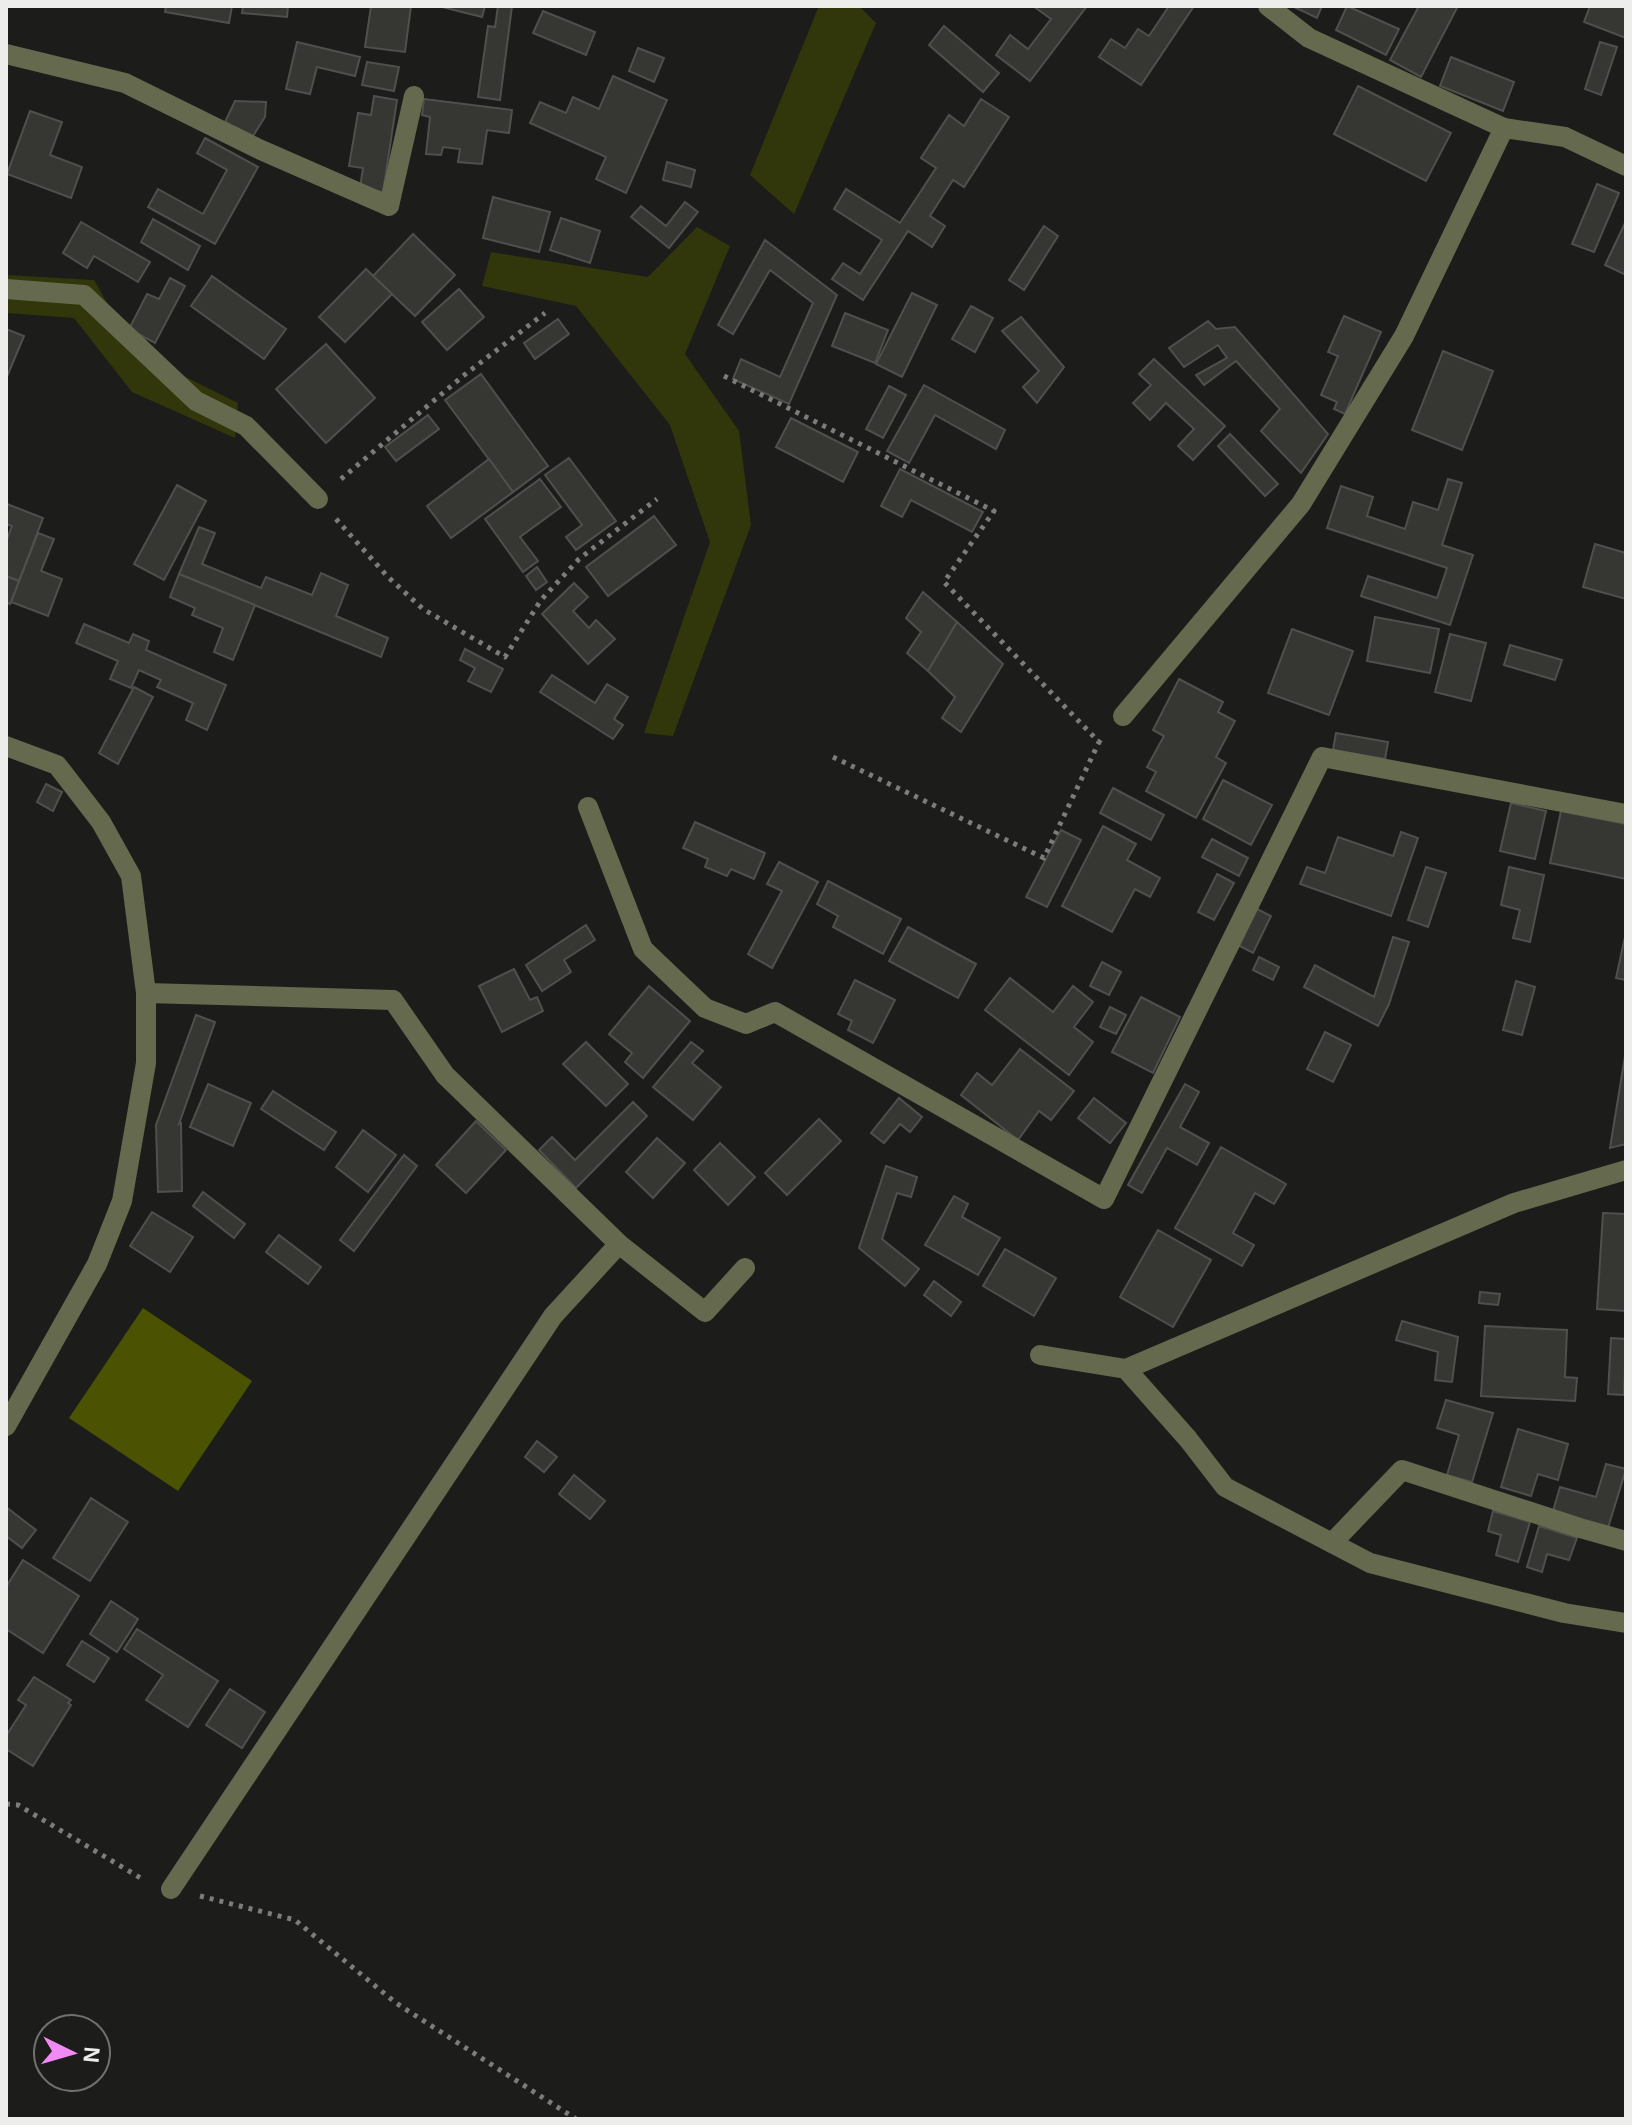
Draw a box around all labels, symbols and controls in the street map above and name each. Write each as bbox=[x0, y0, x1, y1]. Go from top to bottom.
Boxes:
north arrow bbox=[32, 2013, 112, 2093]
text: N bbox=[78, 2046, 105, 2064]

